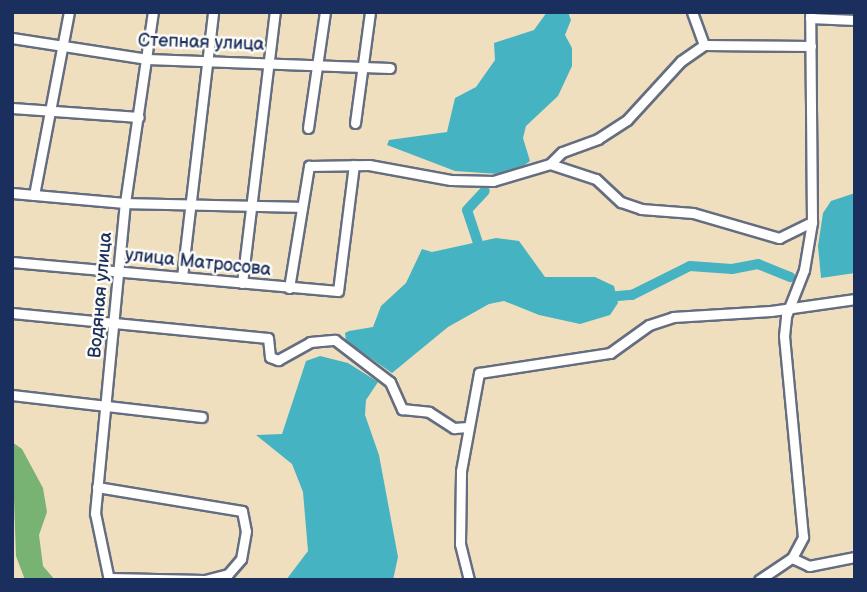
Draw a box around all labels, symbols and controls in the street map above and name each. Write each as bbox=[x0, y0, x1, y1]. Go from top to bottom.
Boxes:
street label: Степная улица bbox=[137, 30, 265, 56]
street label: Водяная улица bbox=[85, 231, 117, 359]
street label: улица Матросова bbox=[124, 245, 272, 281]

